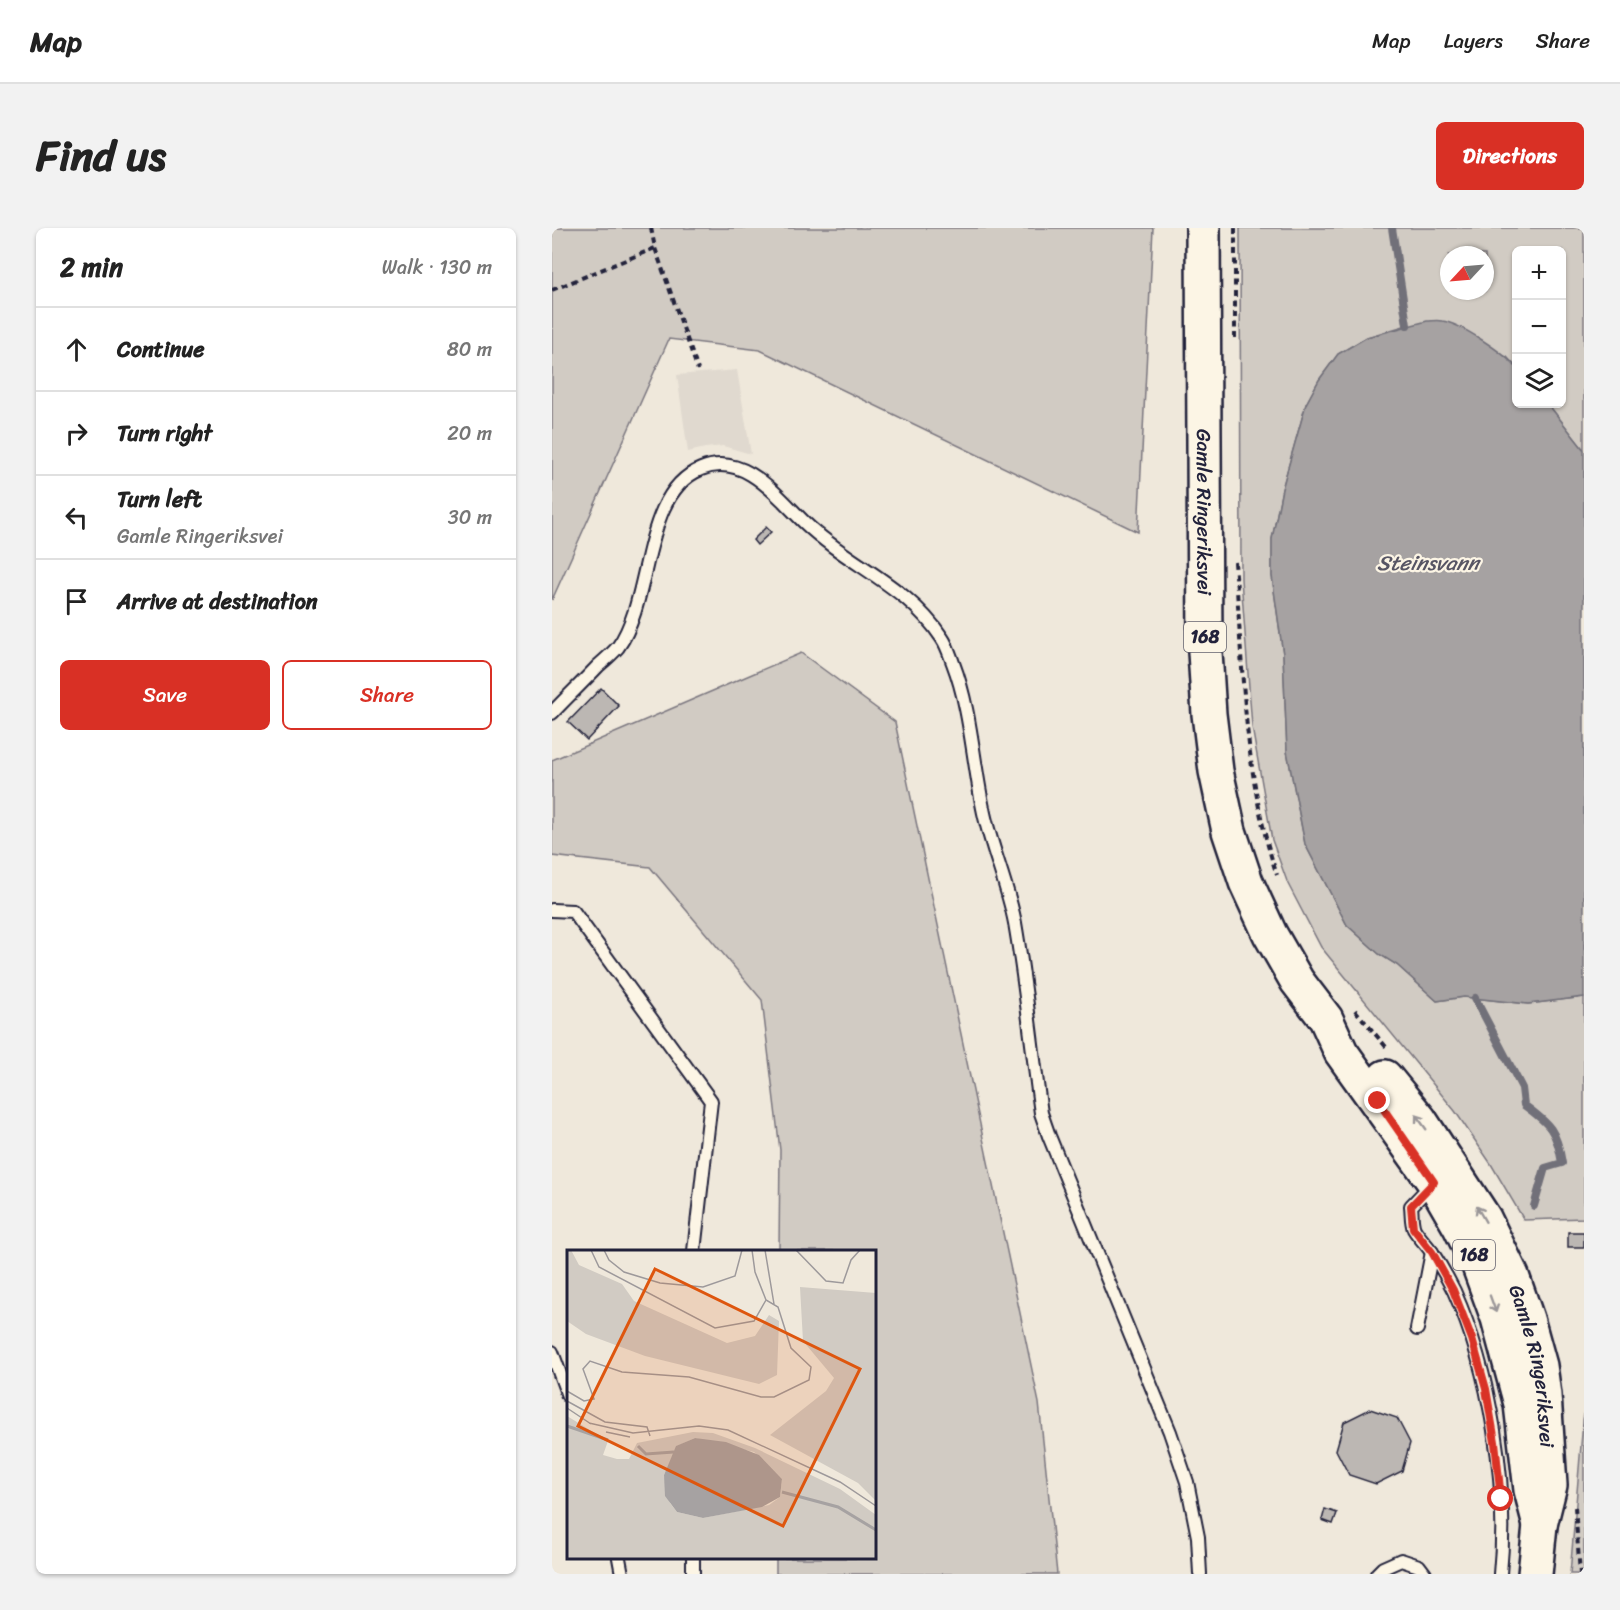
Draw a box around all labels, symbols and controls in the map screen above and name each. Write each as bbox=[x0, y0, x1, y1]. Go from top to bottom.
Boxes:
text: Map bbox=[30, 17, 82, 66]
text: Map bbox=[1372, 22, 1411, 60]
text: Layers bbox=[1444, 22, 1503, 60]
text: Share bbox=[1536, 22, 1590, 60]
text: Find us bbox=[36, 119, 166, 193]
button: Directions bbox=[1436, 122, 1584, 190]
text: 2 min bbox=[60, 244, 123, 290]
north arrow bbox=[1440, 246, 1494, 300]
map controls bbox=[1512, 246, 1566, 408]
button: + bbox=[1512, 246, 1566, 300]
text: Walk · 130 m bbox=[382, 250, 492, 285]
button: − bbox=[1512, 300, 1566, 354]
text: Continue bbox=[117, 330, 205, 369]
text: 80 m bbox=[447, 332, 492, 367]
icon: ahead bbox=[60, 333, 93, 366]
button: layers bbox=[1512, 354, 1566, 408]
text: Turn right bbox=[117, 414, 212, 453]
text: 20 m bbox=[447, 416, 492, 451]
icon: right bbox=[60, 417, 93, 450]
street label: Gamle Ringeriksvei bbox=[1186, 429, 1222, 597]
text: Turn left bbox=[117, 480, 202, 519]
text: 30 m bbox=[448, 500, 492, 535]
icon: left bbox=[60, 501, 93, 534]
text: Gamle Ringeriksvei bbox=[117, 519, 283, 554]
water label: Steinsvann bbox=[1377, 544, 1482, 582]
text: Arrive at destination bbox=[117, 582, 318, 621]
icon: arrive bbox=[60, 585, 93, 618]
road number: 168 bbox=[1184, 622, 1226, 652]
button: Save bbox=[60, 660, 270, 730]
button: Share bbox=[282, 660, 492, 730]
route end bbox=[1364, 1087, 1390, 1113]
one-way arrow bbox=[1415, 1114, 1427, 1130]
one-way arrow bbox=[1475, 1206, 1487, 1223]
road number: 168 bbox=[1453, 1240, 1495, 1270]
inset map bbox=[567, 1250, 876, 1559]
street label: Gamle Ringeriksvei bbox=[1499, 1280, 1565, 1450]
one-way arrow bbox=[1488, 1294, 1499, 1313]
route start bbox=[1487, 1485, 1513, 1511]

